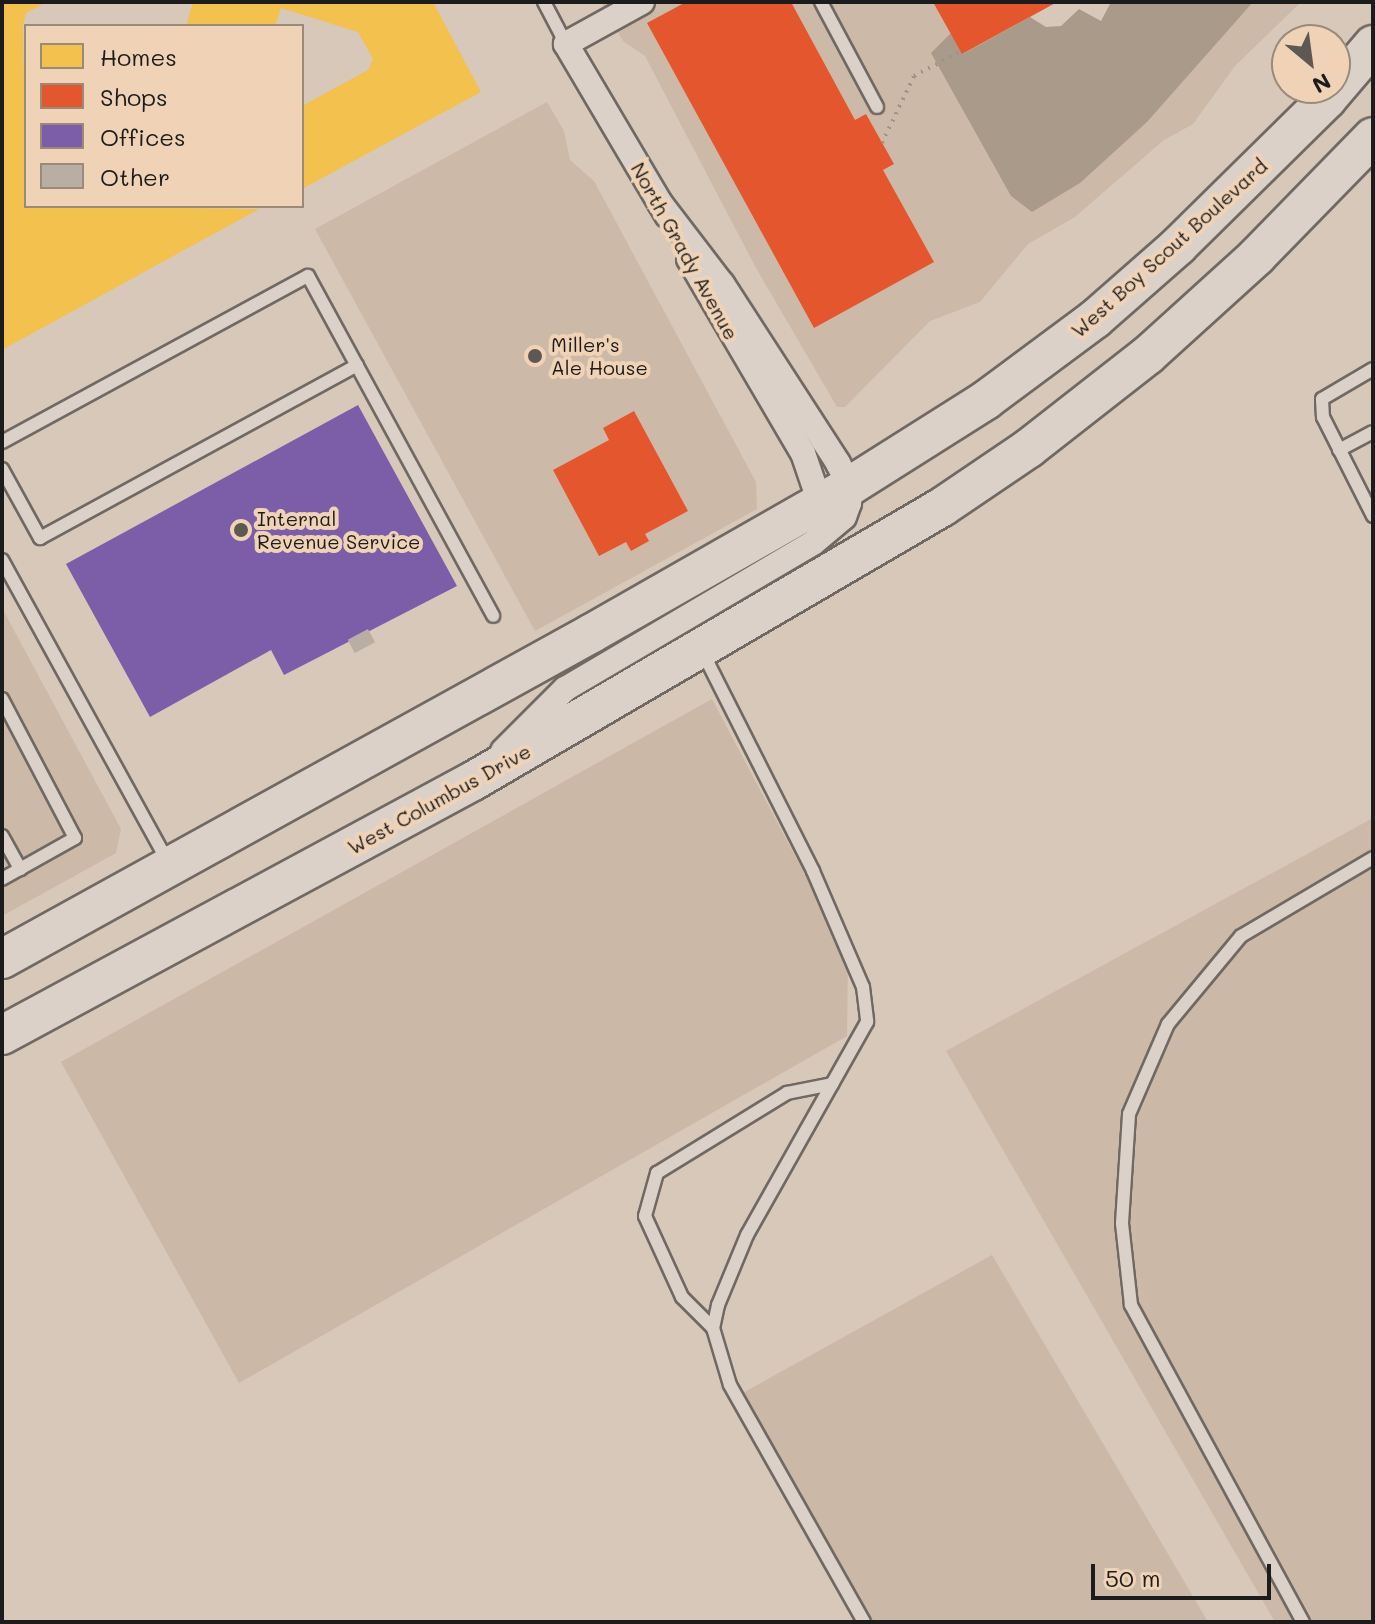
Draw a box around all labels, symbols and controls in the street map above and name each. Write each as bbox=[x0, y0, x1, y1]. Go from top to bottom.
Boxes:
legend bbox=[24, 24, 304, 208]
north arrow bbox=[1271, 24, 1351, 104]
text: Homes bbox=[100, 41, 177, 72]
text: N bbox=[1308, 67, 1336, 100]
text: Shops bbox=[100, 81, 168, 112]
text: Offices bbox=[100, 121, 186, 152]
street label: West Boy Scout Boulevard bbox=[1066, 154, 1272, 342]
street label: North Grady Avenue bbox=[626, 158, 744, 344]
text: Other bbox=[100, 161, 170, 192]
place label: Miller's Ale House bbox=[551, 332, 648, 379]
marker: Miller's Ale House bbox=[526, 347, 544, 365]
place label: Internal Revenue Service bbox=[257, 506, 420, 553]
marker: Internal Revenue Service bbox=[232, 521, 250, 539]
street label: West Columbus Drive bbox=[343, 739, 535, 859]
scale bar bbox=[1095, 1548, 1275, 1598]
text: 50 m bbox=[1105, 1562, 1161, 1593]

